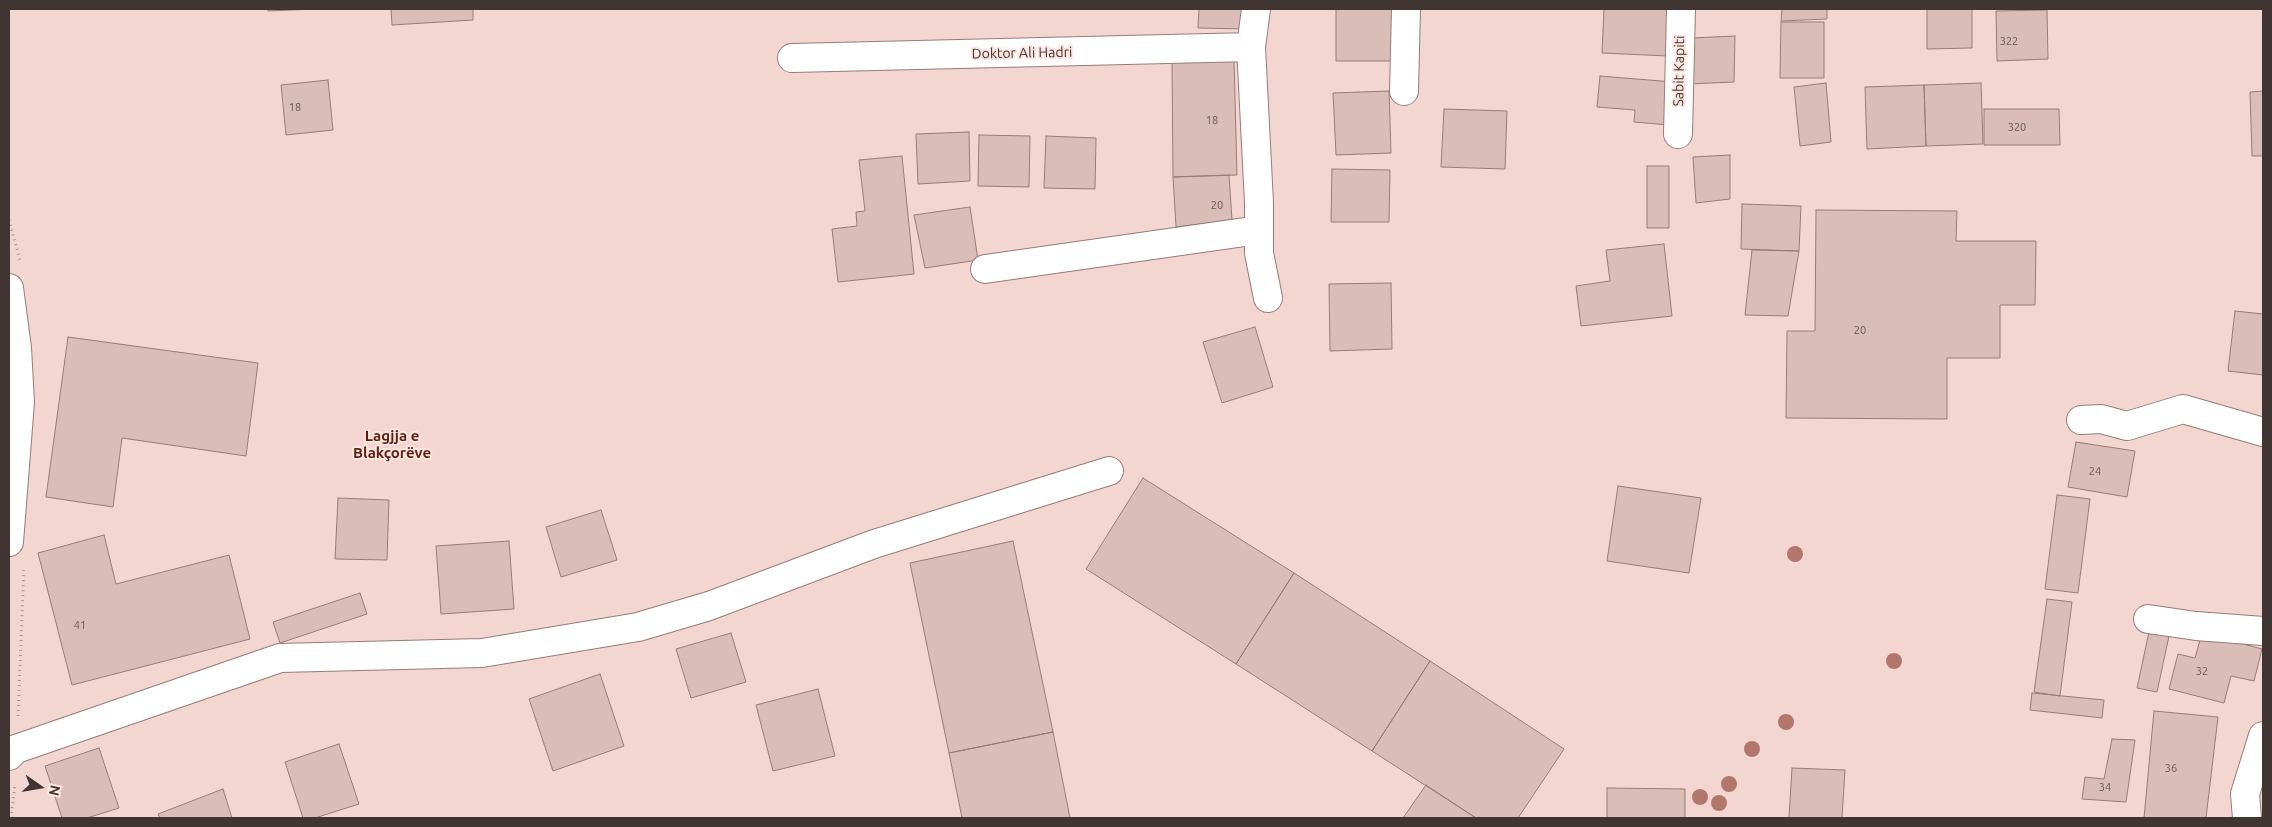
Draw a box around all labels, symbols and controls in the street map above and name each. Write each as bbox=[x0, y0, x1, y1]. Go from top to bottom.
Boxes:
house number: 322 bbox=[2000, 34, 2018, 48]
street label: Sabit Kapiti bbox=[1670, 35, 1688, 107]
street label: Doktor Ali Hadri bbox=[972, 44, 1072, 62]
house number: 18 bbox=[289, 100, 301, 114]
house number: 18 bbox=[1206, 113, 1218, 127]
house number: 320 bbox=[2008, 120, 2026, 134]
house number: 20 bbox=[1211, 198, 1223, 212]
house number: 20 bbox=[1854, 323, 1866, 337]
district label: Lagjja e Blakçorëve bbox=[353, 427, 431, 462]
house number: 24 bbox=[2089, 464, 2101, 478]
house number: 41 bbox=[74, 618, 86, 632]
house number: 32 bbox=[2196, 664, 2208, 678]
house number: 36 bbox=[2165, 761, 2177, 775]
north arrow bbox=[15, 762, 65, 812]
house number: 34 bbox=[2099, 780, 2111, 794]
text: N bbox=[46, 783, 64, 797]

